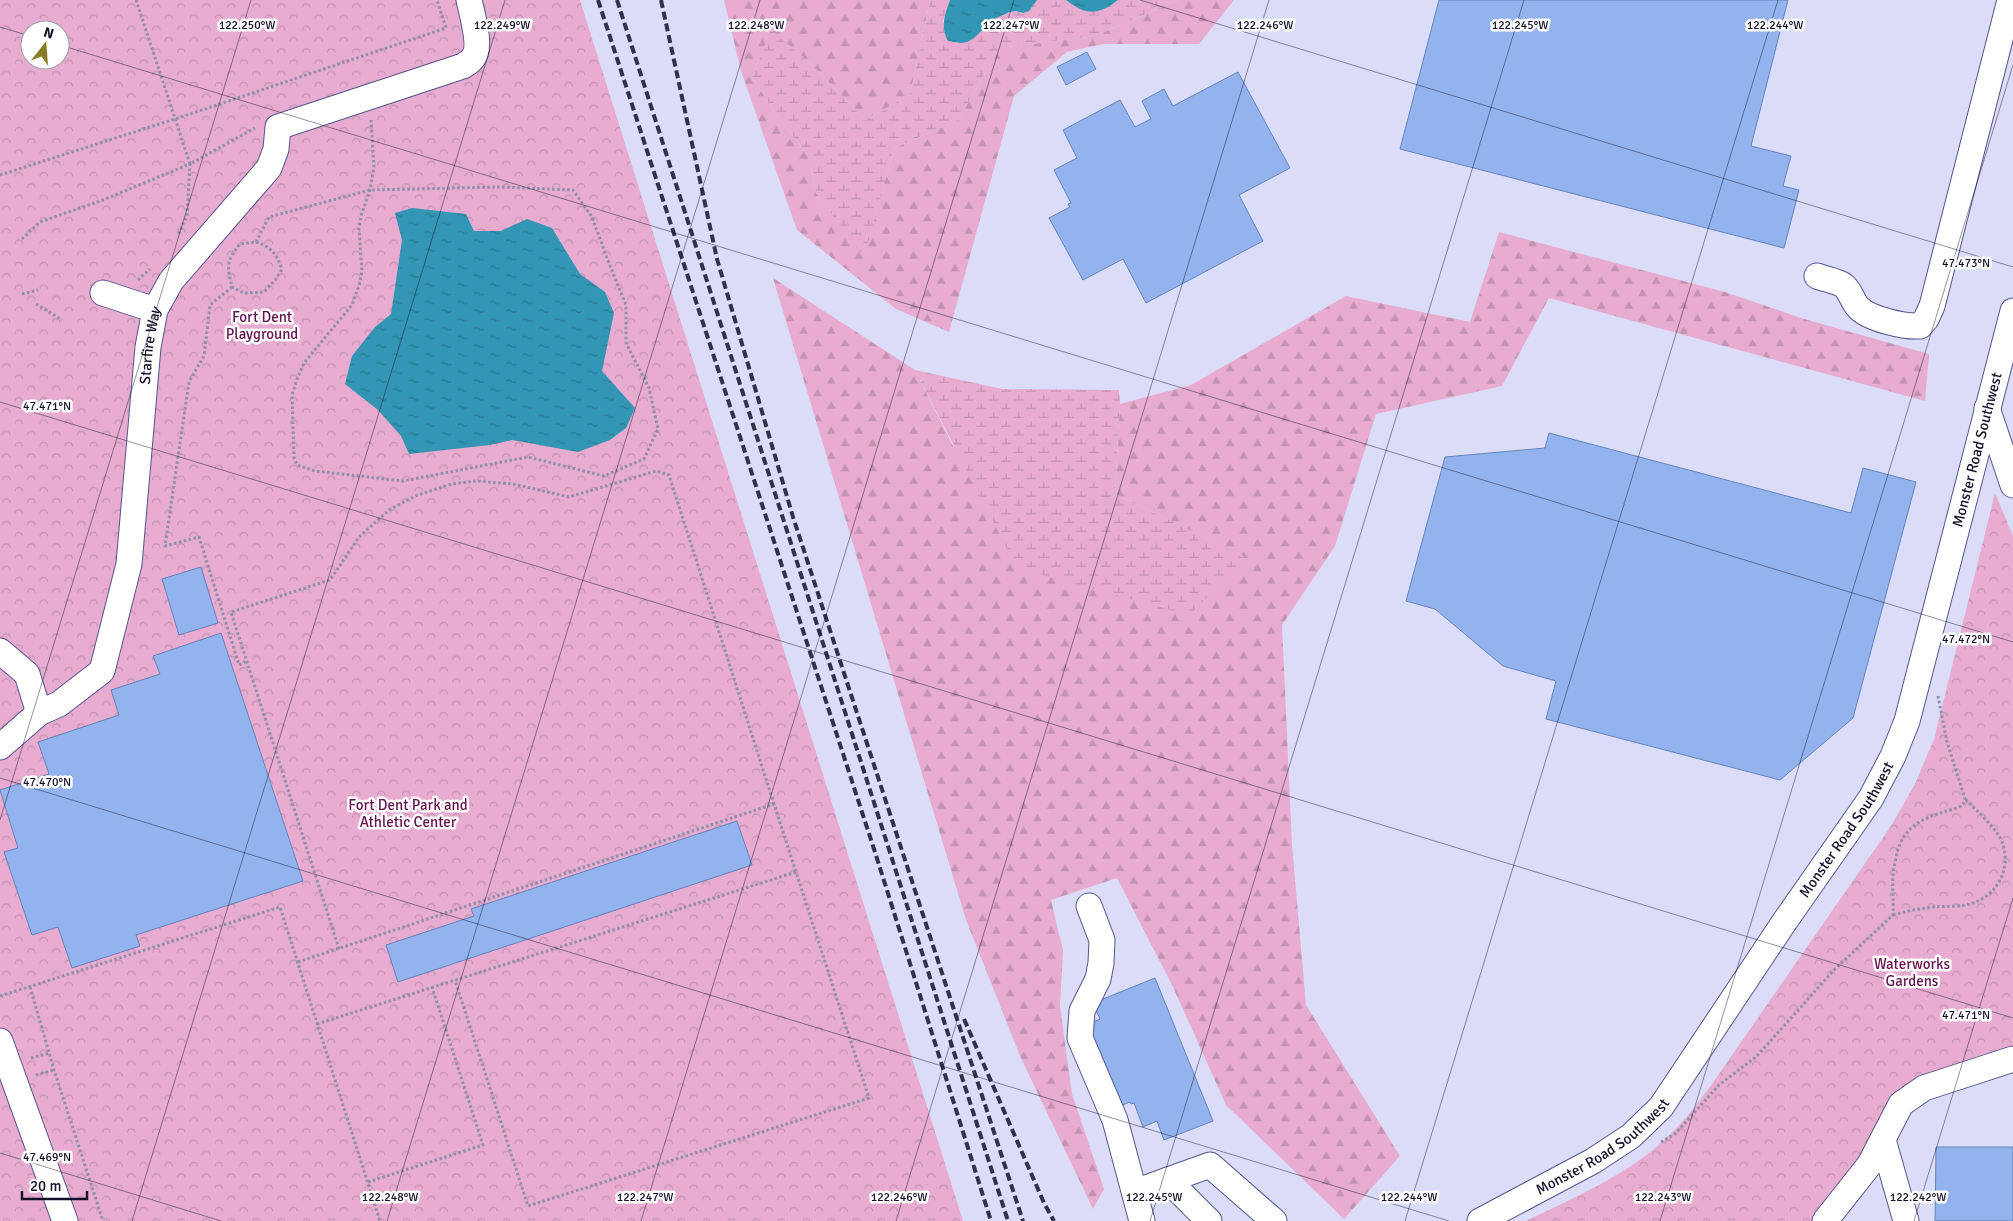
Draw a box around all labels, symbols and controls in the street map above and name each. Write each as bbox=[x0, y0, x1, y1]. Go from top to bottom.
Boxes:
text: 122.250°W bbox=[219, 18, 275, 33]
text: 122.249°W bbox=[474, 18, 530, 33]
text: 122.248°W bbox=[728, 18, 784, 33]
text: 122.247°W bbox=[983, 18, 1039, 33]
text: 122.246°W bbox=[1237, 18, 1293, 33]
text: 122.245°W bbox=[1492, 18, 1548, 33]
text: 122.244°W bbox=[1747, 18, 1803, 33]
north arrow bbox=[20, 20, 70, 70]
text: N bbox=[42, 23, 56, 43]
text: 47.473°N bbox=[1942, 256, 1990, 271]
street label: Starfire Way bbox=[136, 303, 165, 385]
park label: Fort Dent Playground bbox=[226, 308, 298, 343]
street label: Monster Road Southwest bbox=[1948, 371, 2006, 529]
text: 47.471°N bbox=[23, 399, 71, 414]
text: 47.472°N bbox=[1942, 632, 1990, 647]
street label: Monster Road Southwest bbox=[1795, 759, 1897, 901]
text: 47.470°N bbox=[23, 775, 71, 790]
park label: Fort Dent Park and Athletic Center bbox=[348, 796, 468, 831]
park label: Waterworks Gardens bbox=[1874, 955, 1951, 990]
text: 47.471°N bbox=[1942, 1008, 1990, 1023]
street label: Monster Road Southwest bbox=[1533, 1095, 1673, 1199]
text: 47.469°N bbox=[23, 1150, 71, 1165]
scale bar bbox=[22, 1168, 88, 1200]
text: 20 m bbox=[30, 1177, 61, 1195]
text: 122.248°W bbox=[362, 1190, 418, 1205]
text: 122.247°W bbox=[617, 1190, 673, 1205]
text: 122.246°W bbox=[871, 1190, 927, 1205]
text: 122.245°W bbox=[1126, 1190, 1182, 1205]
text: 122.244°W bbox=[1381, 1190, 1437, 1205]
text: 122.243°W bbox=[1635, 1190, 1691, 1205]
text: 122.242°W bbox=[1890, 1190, 1946, 1205]

